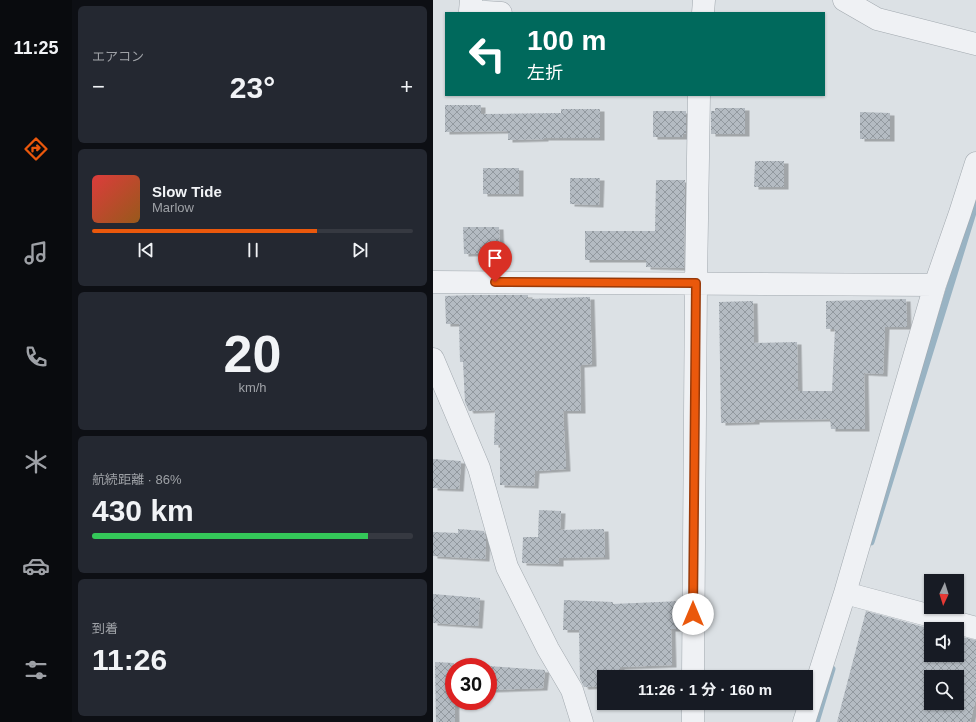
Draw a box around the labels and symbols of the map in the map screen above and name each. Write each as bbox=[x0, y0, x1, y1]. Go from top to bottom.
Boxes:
pin bbox=[478, 241, 512, 282]
north arrow bbox=[924, 574, 964, 614]
position arrow bbox=[672, 593, 714, 635]
speed limit sign: 30 bbox=[445, 658, 497, 710]

